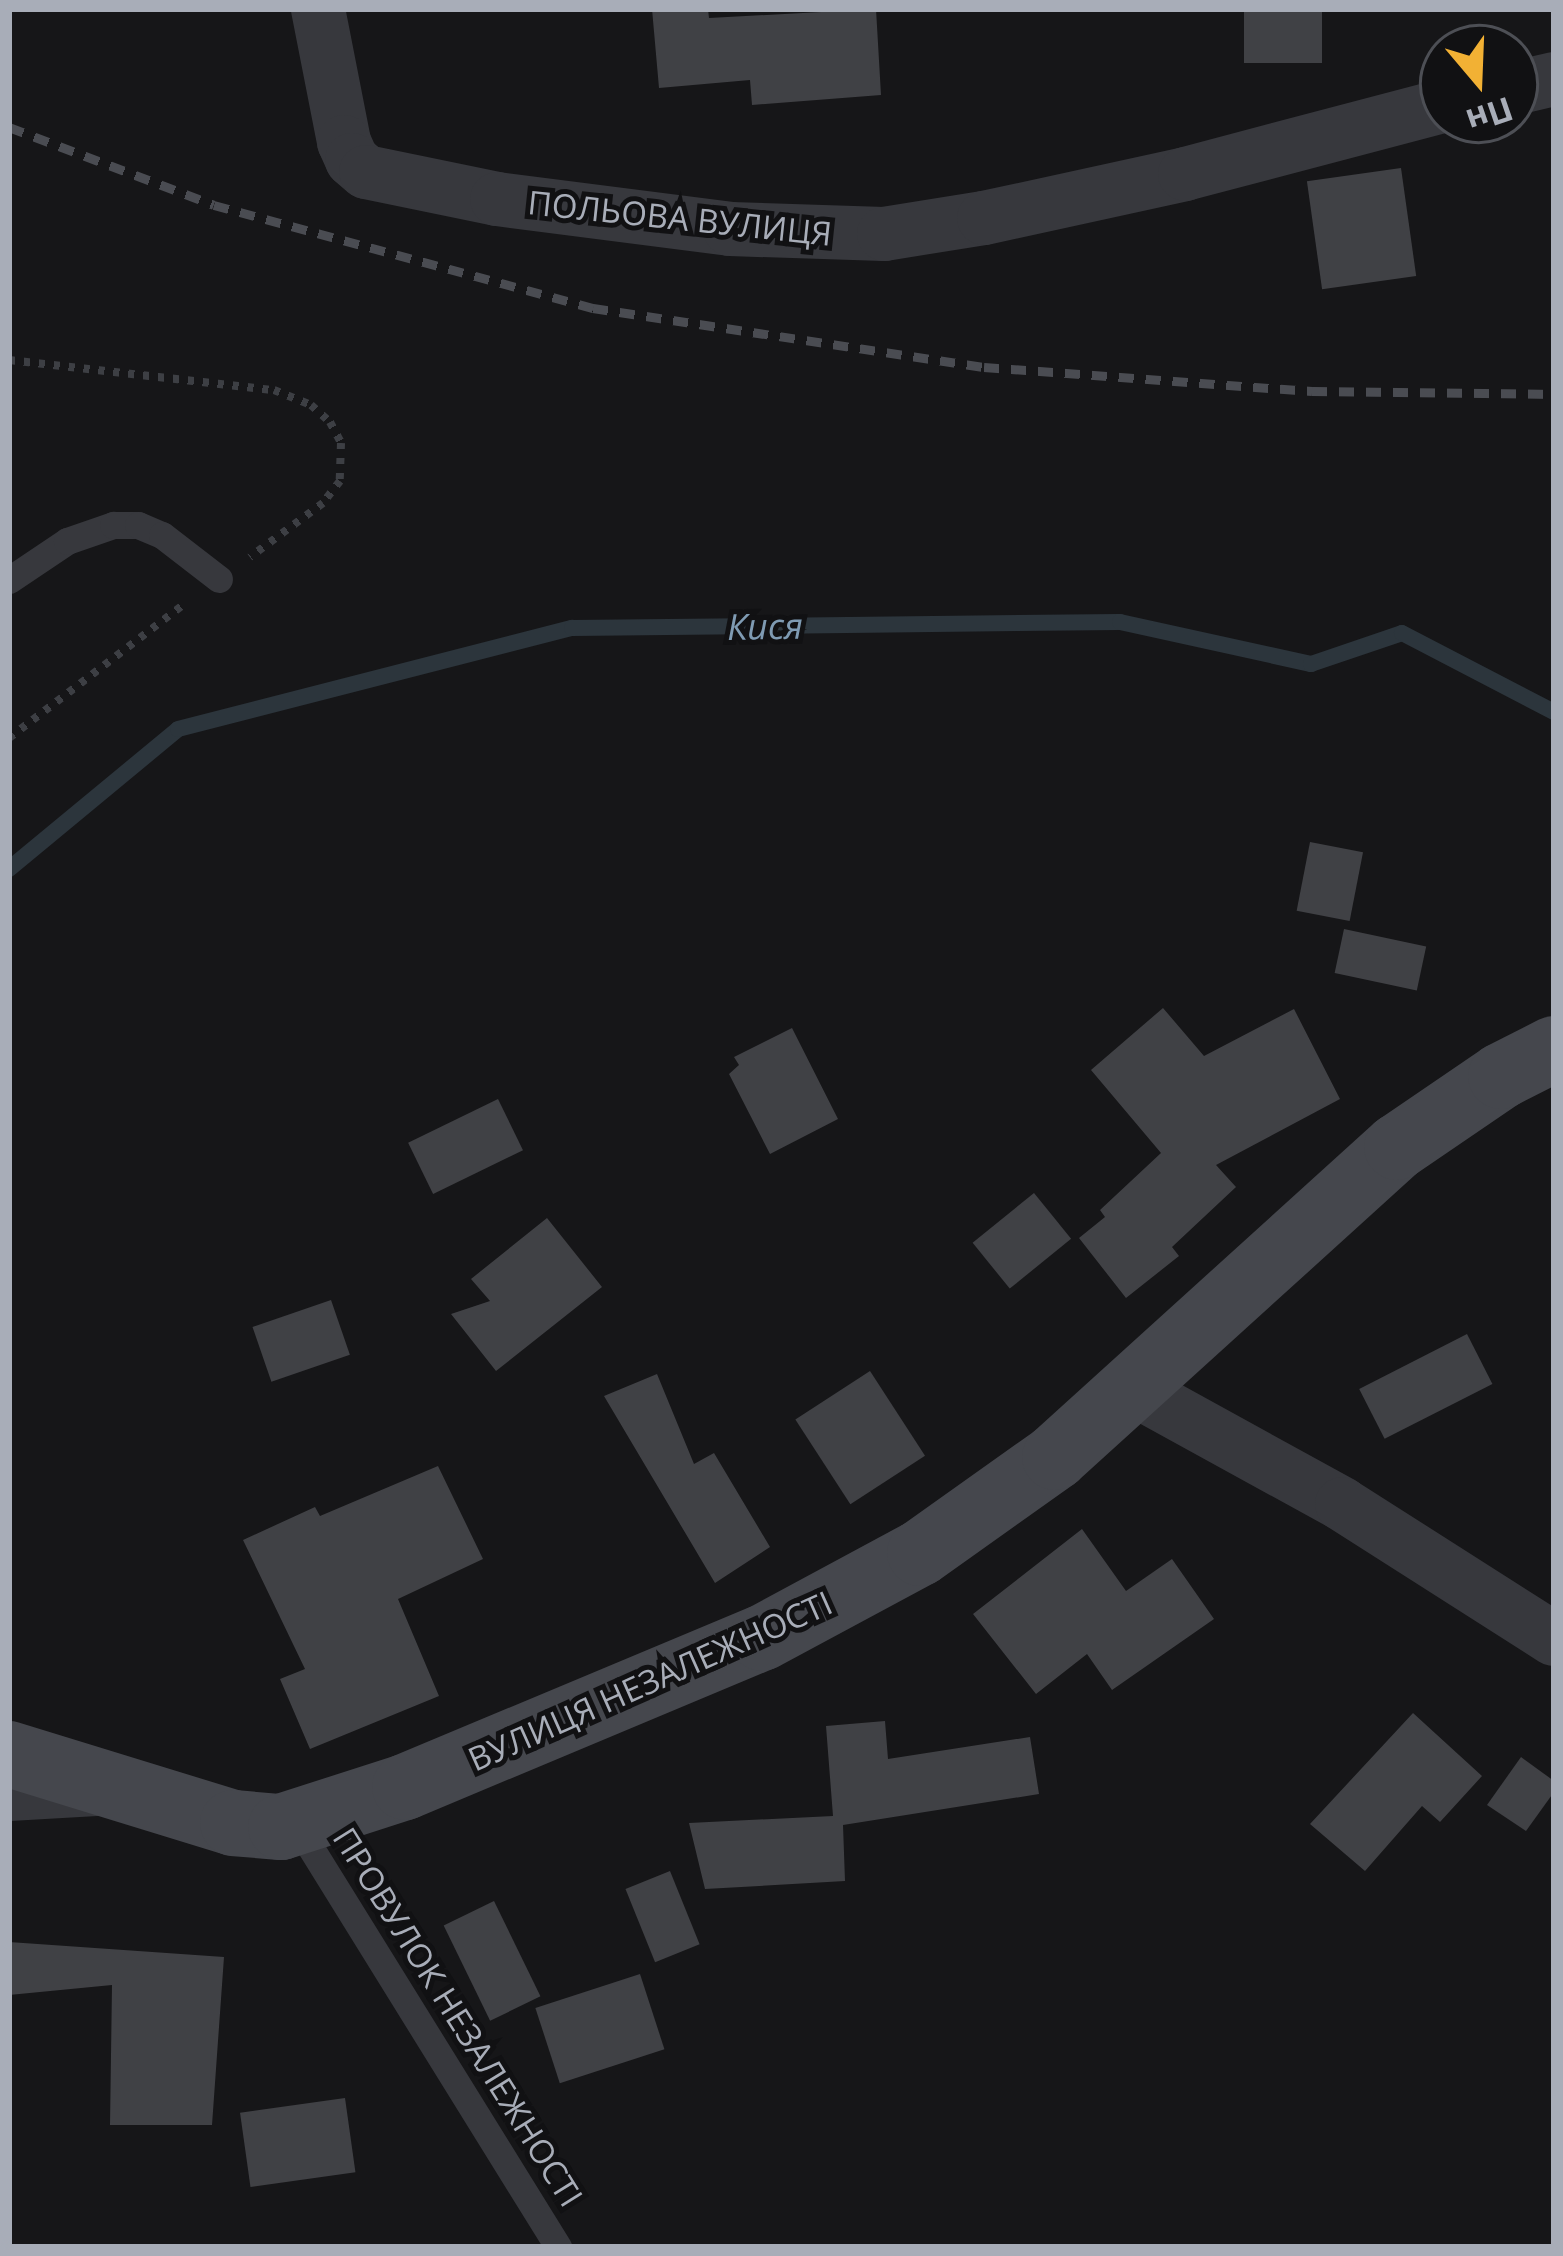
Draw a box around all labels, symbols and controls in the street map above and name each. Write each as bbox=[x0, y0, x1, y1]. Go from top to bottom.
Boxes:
north arrow bbox=[1419, 24, 1539, 144]
text: Пн bbox=[1461, 87, 1519, 145]
street label: ПОЛЬОВА ВУЛИЦЯ bbox=[526, 182, 834, 254]
water label: Кися bbox=[727, 604, 803, 648]
street label: ВУЛИЦЯ НЕЗАЛЕЖНОСТІ bbox=[462, 1583, 838, 1779]
street label: ПРОВУЛОК НЕЗАЛЕЖНОСТІ bbox=[325, 1820, 591, 2214]

